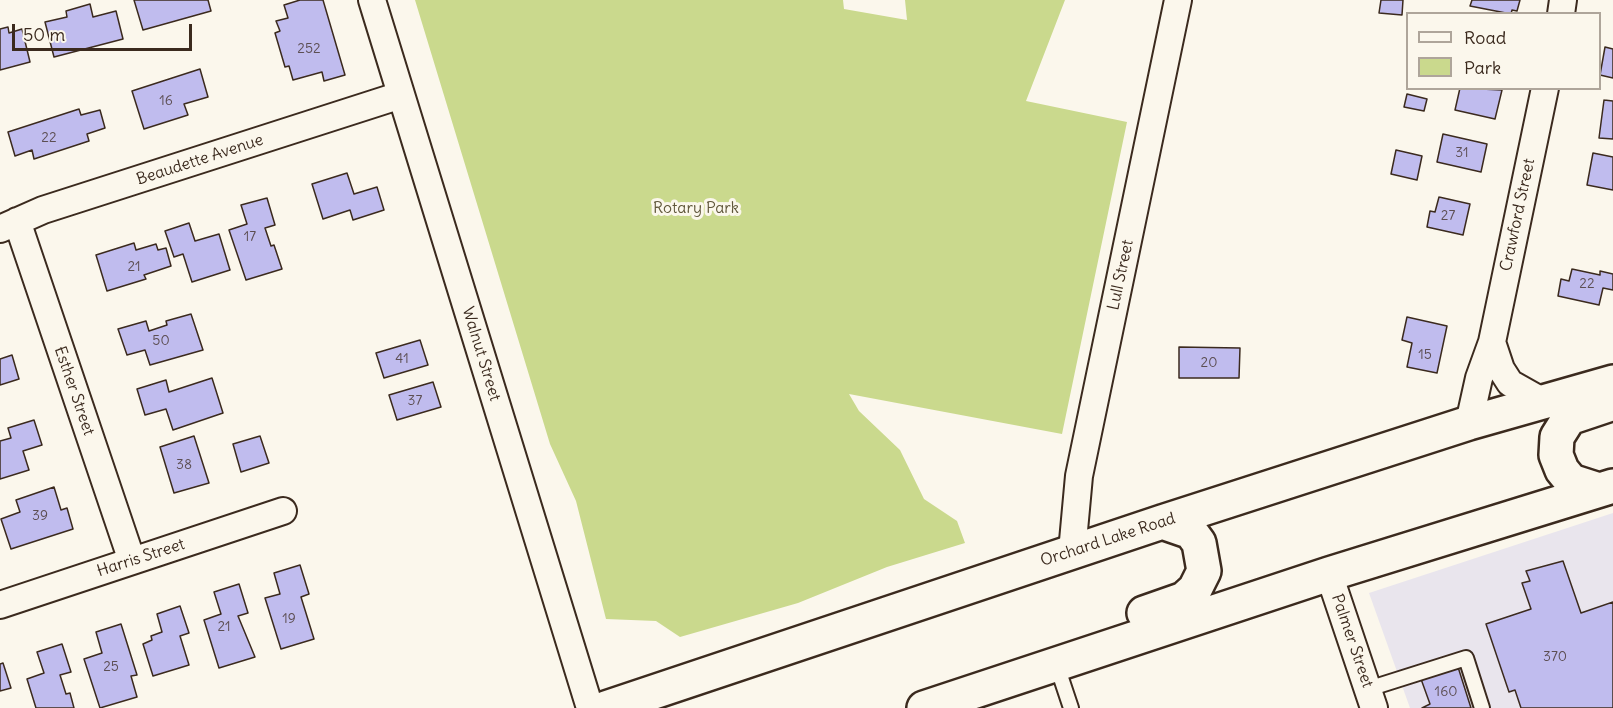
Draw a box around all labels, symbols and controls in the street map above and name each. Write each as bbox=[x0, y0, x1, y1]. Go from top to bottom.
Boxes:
scale bar bbox=[15, 12, 195, 50]
legend bbox=[1406, 12, 1601, 90]
text: 50 m bbox=[23, 23, 65, 46]
text: Road bbox=[1464, 26, 1506, 49]
house number: 252 bbox=[297, 41, 321, 57]
text: Park bbox=[1464, 56, 1501, 79]
house number: 16 bbox=[159, 93, 173, 109]
house number: 22 bbox=[41, 130, 57, 146]
street label: Beaudette Avenue bbox=[134, 130, 266, 190]
house number: 31 bbox=[1455, 145, 1469, 161]
street label: Crawford Street bbox=[1497, 157, 1539, 273]
park label: Rotary Park bbox=[653, 198, 739, 218]
house number: 27 bbox=[1441, 208, 1455, 224]
house number: 17 bbox=[244, 229, 256, 245]
street label: Lull Street bbox=[1104, 238, 1138, 312]
house number: 21 bbox=[127, 259, 141, 275]
house number: 22 bbox=[1579, 276, 1595, 292]
street label: Walnut Street bbox=[458, 305, 504, 403]
house number: 50 bbox=[152, 333, 170, 349]
street label: Esther Street bbox=[50, 344, 98, 438]
house number: 15 bbox=[1418, 347, 1432, 363]
house number: 41 bbox=[395, 351, 409, 367]
house number: 20 bbox=[1201, 355, 1217, 371]
house number: 37 bbox=[408, 393, 422, 409]
house number: 38 bbox=[176, 457, 192, 473]
house number: 39 bbox=[32, 508, 48, 524]
street label: Orchard Lake Road bbox=[1038, 509, 1178, 571]
street label: Harris Street bbox=[95, 535, 187, 581]
street label: Palmer Street bbox=[1327, 592, 1377, 690]
house number: 19 bbox=[282, 611, 296, 627]
house number: 21 bbox=[217, 619, 231, 635]
house number: 370 bbox=[1543, 649, 1567, 665]
house number: 25 bbox=[103, 659, 119, 675]
house number: 160 bbox=[1435, 684, 1457, 700]

